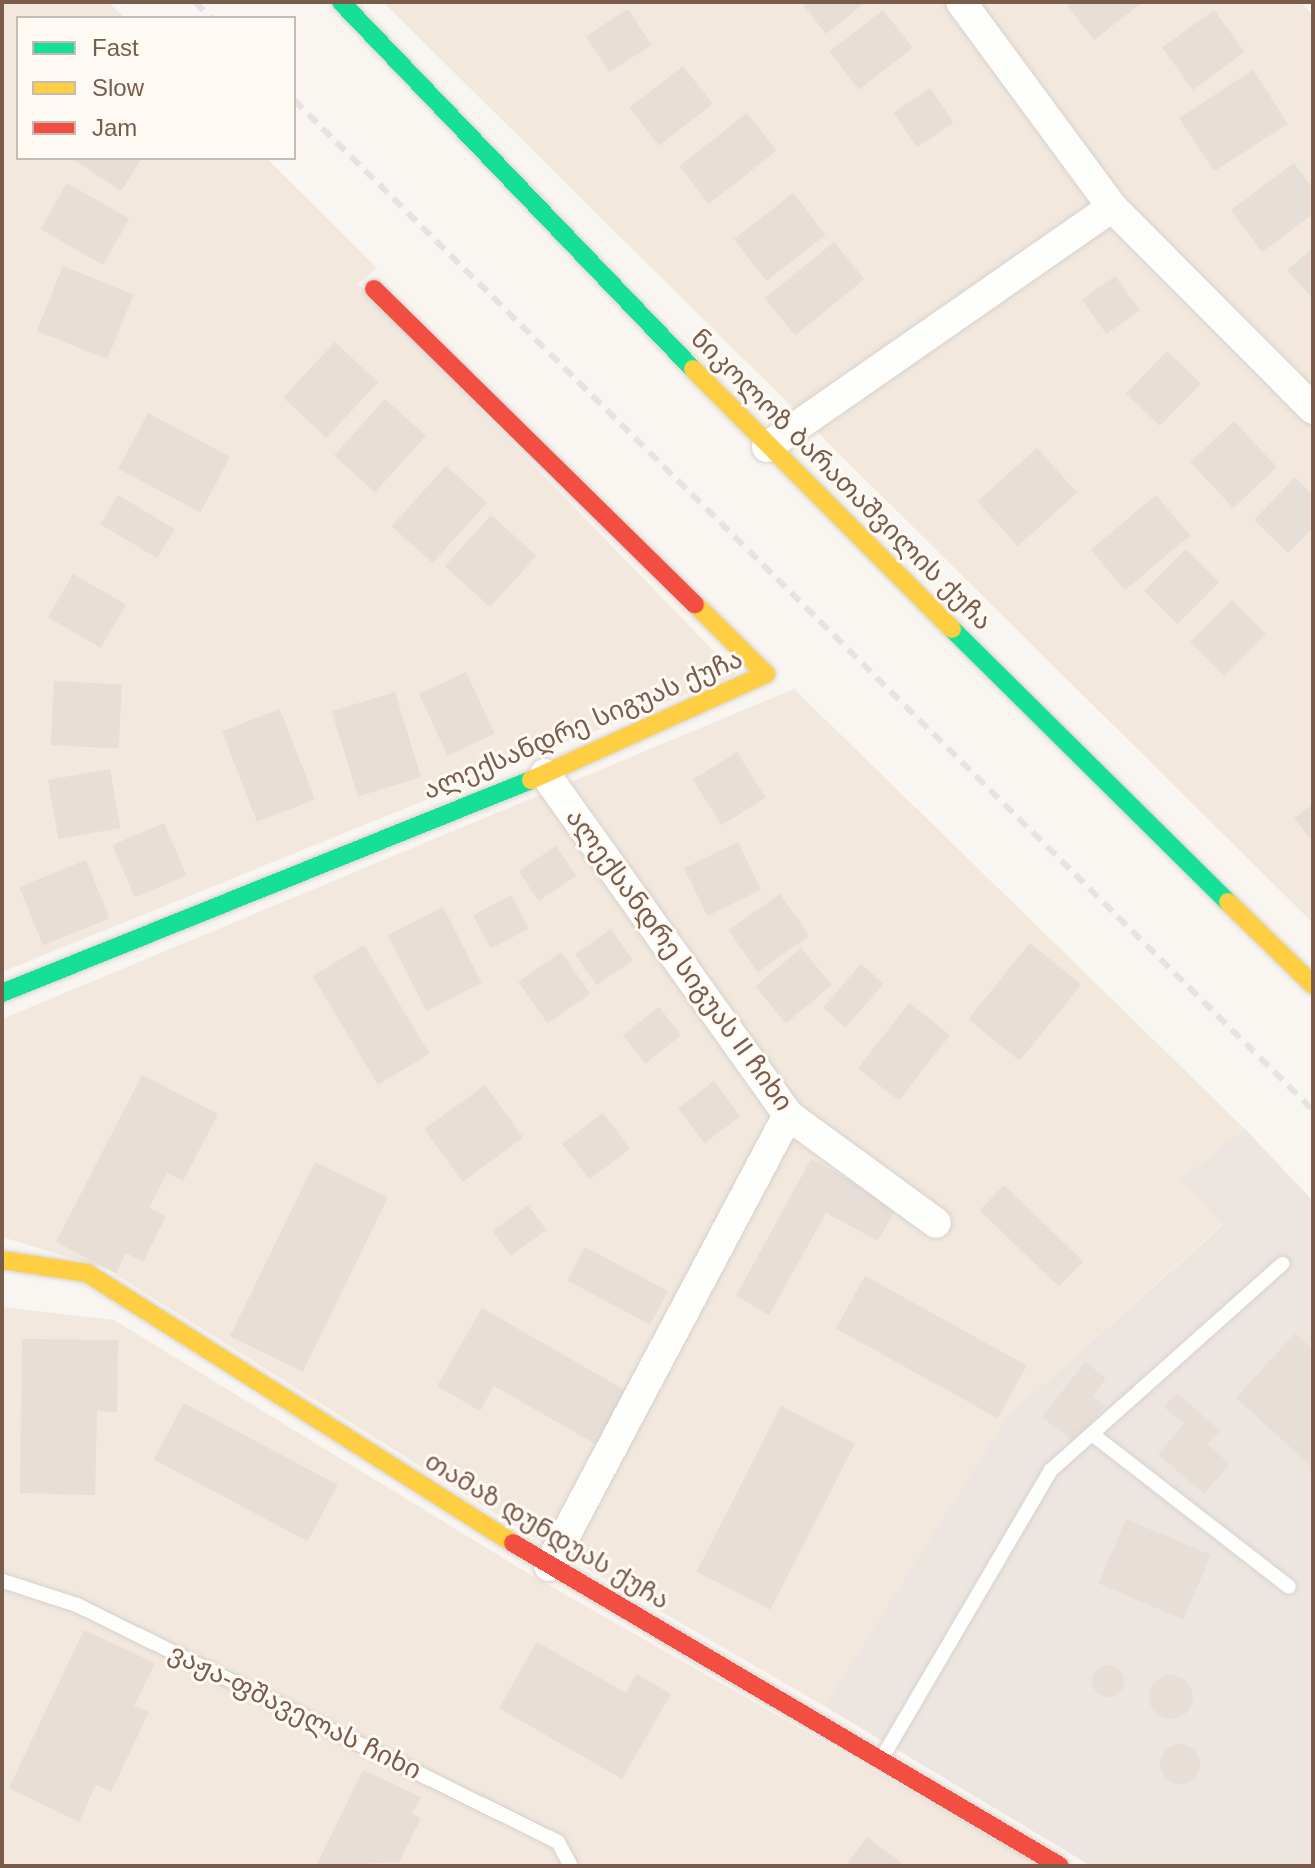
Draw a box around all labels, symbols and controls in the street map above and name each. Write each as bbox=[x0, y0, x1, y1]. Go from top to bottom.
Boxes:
legend bbox=[16, 16, 296, 160]
text: Fast bbox=[92, 34, 139, 61]
text: Slow bbox=[92, 74, 144, 101]
text: Jam bbox=[92, 114, 137, 141]
street label: ნიკოლოზ ბარათაშვილის ქუჩა bbox=[684, 323, 998, 637]
street label: ალექსანდრე სიგუას ქუჩა bbox=[419, 643, 747, 807]
street label: ალექსანდრე სიგუას II ჩიხი bbox=[559, 803, 799, 1117]
street label: თამაზ დუნდუას ქუჩა bbox=[419, 1446, 675, 1616]
street label: ვაჟა-ფშაველას ჩიხი bbox=[164, 1637, 426, 1787]

